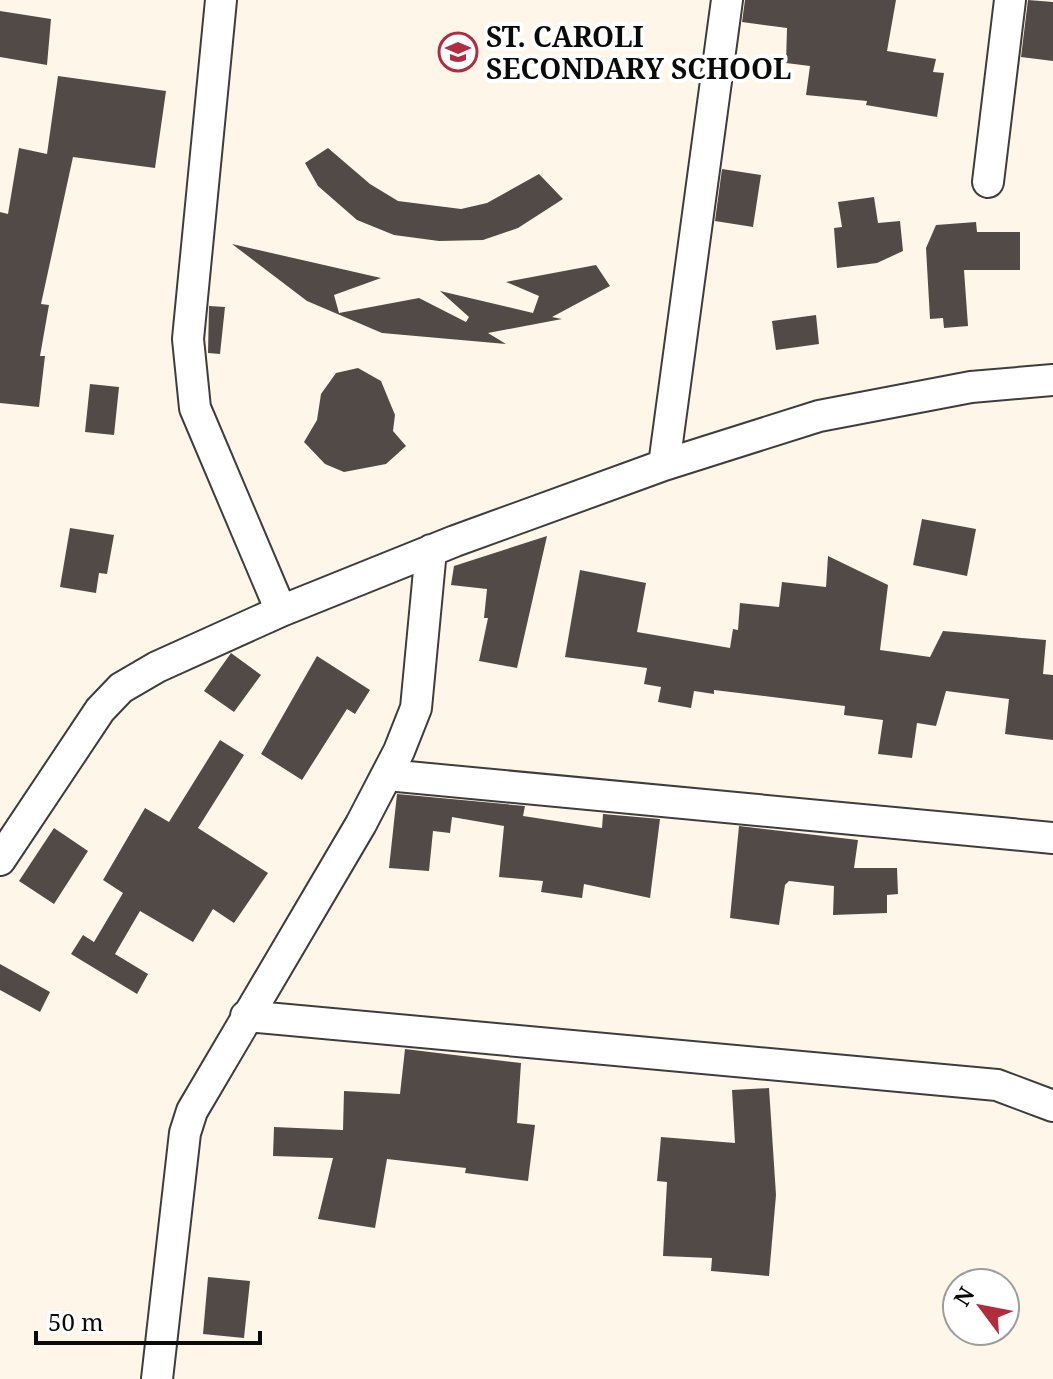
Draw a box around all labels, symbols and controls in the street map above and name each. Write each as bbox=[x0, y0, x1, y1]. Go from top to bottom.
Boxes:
place label: ST. CAROLI SECONDARY SCHOOL bbox=[486, 17, 791, 87]
school or university icon: ST. CAROLI SECONDARY SCHOOL bbox=[437, 31, 479, 73]
north arrow bbox=[941, 1267, 1021, 1347]
text: N bbox=[946, 1281, 981, 1311]
scale bar bbox=[36, 1295, 260, 1345]
text: 50 m bbox=[48, 1305, 104, 1338]

